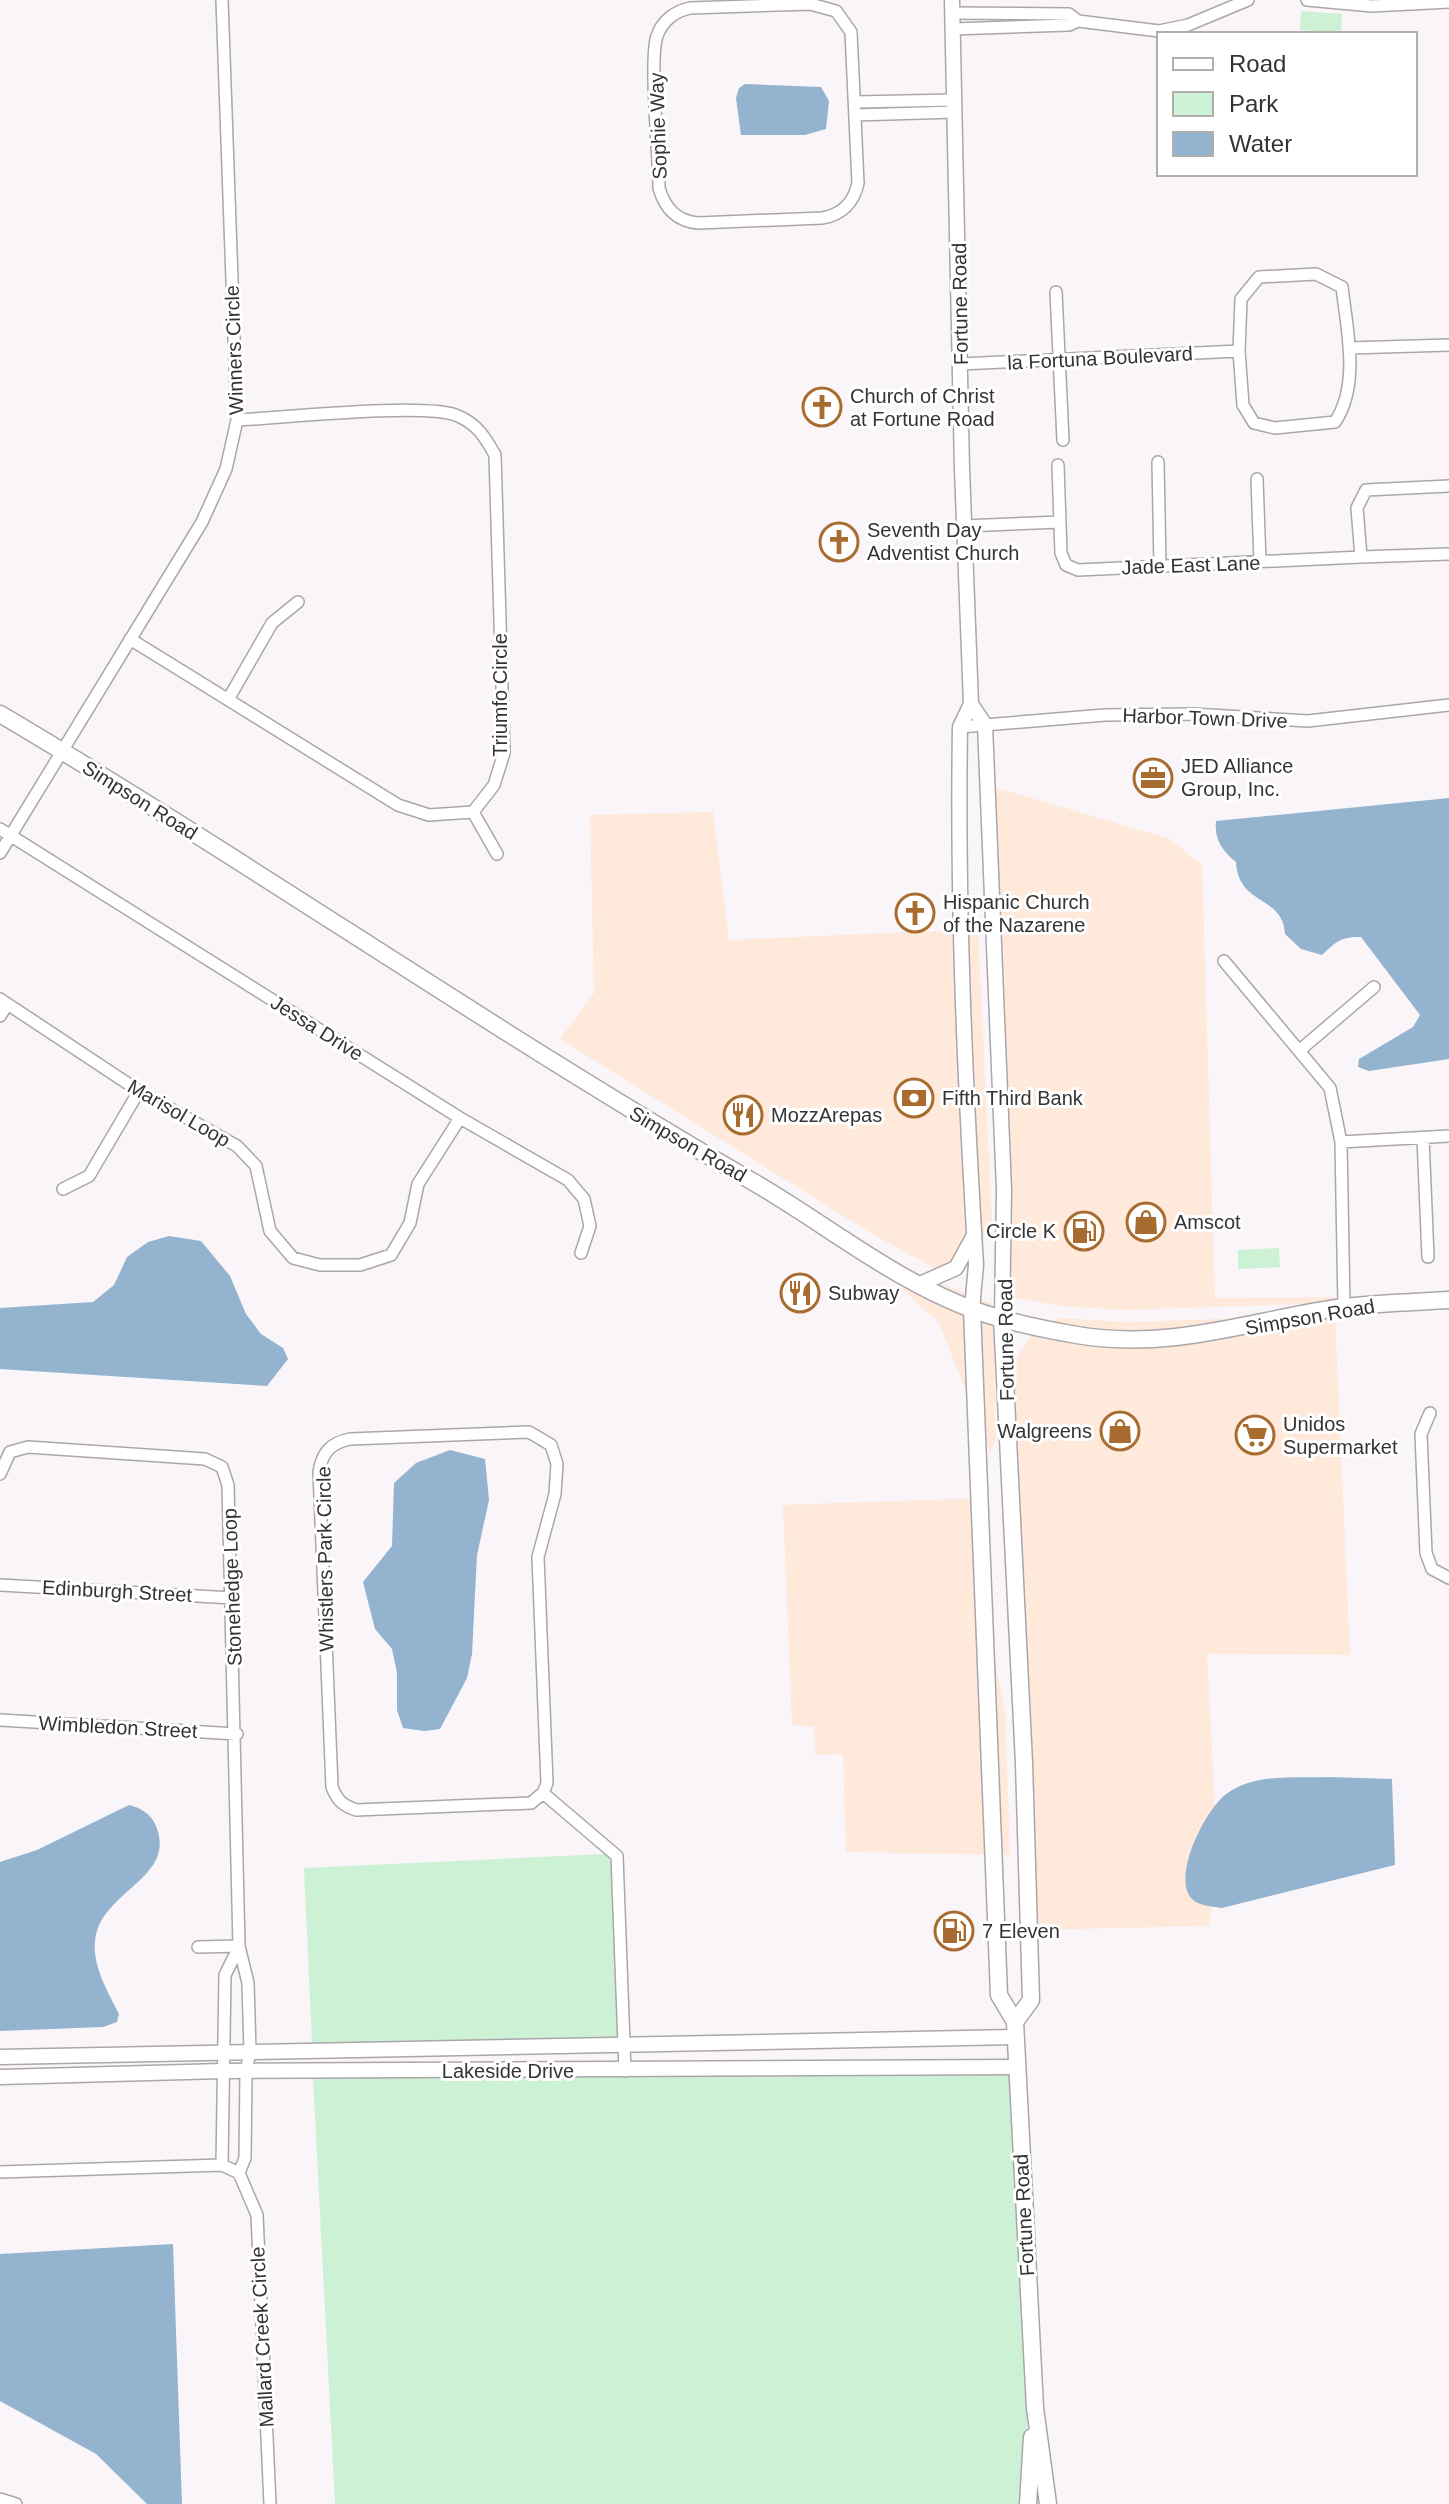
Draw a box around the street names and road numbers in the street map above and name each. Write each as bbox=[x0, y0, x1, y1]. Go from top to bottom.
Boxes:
street label: Sophie Way bbox=[645, 72, 671, 180]
street label: Fortune Road bbox=[948, 243, 972, 365]
street label: Winners Circle bbox=[221, 285, 247, 415]
street label: la Fortuna Boulevard bbox=[1007, 342, 1193, 374]
street label: Jade East Lane bbox=[1121, 552, 1261, 578]
street label: Triumfo Circle bbox=[489, 633, 511, 757]
street label: Harbor Town Drive bbox=[1122, 704, 1288, 732]
street label: Simpson Road bbox=[79, 756, 201, 844]
street label: Jessa Drive bbox=[267, 991, 367, 1065]
street label: Marisol Loop bbox=[124, 1075, 234, 1151]
street label: Simpson Road bbox=[626, 1102, 750, 1186]
street label: Fortune Road bbox=[994, 1279, 1018, 1401]
street label: Simpson Road bbox=[1243, 1295, 1377, 1339]
street label: Whistlers Park Circle bbox=[312, 1466, 338, 1652]
street label: Stonehedge Loop bbox=[218, 1508, 246, 1666]
street label: Edinburgh Street bbox=[41, 1576, 193, 1606]
street label: Wimbledon Street bbox=[38, 1712, 198, 1742]
street label: Lakeside Drive bbox=[442, 2060, 574, 2082]
street label: Fortune Road bbox=[1010, 2153, 1038, 2277]
street label: Mallard Creek Circle bbox=[246, 2246, 278, 2428]

